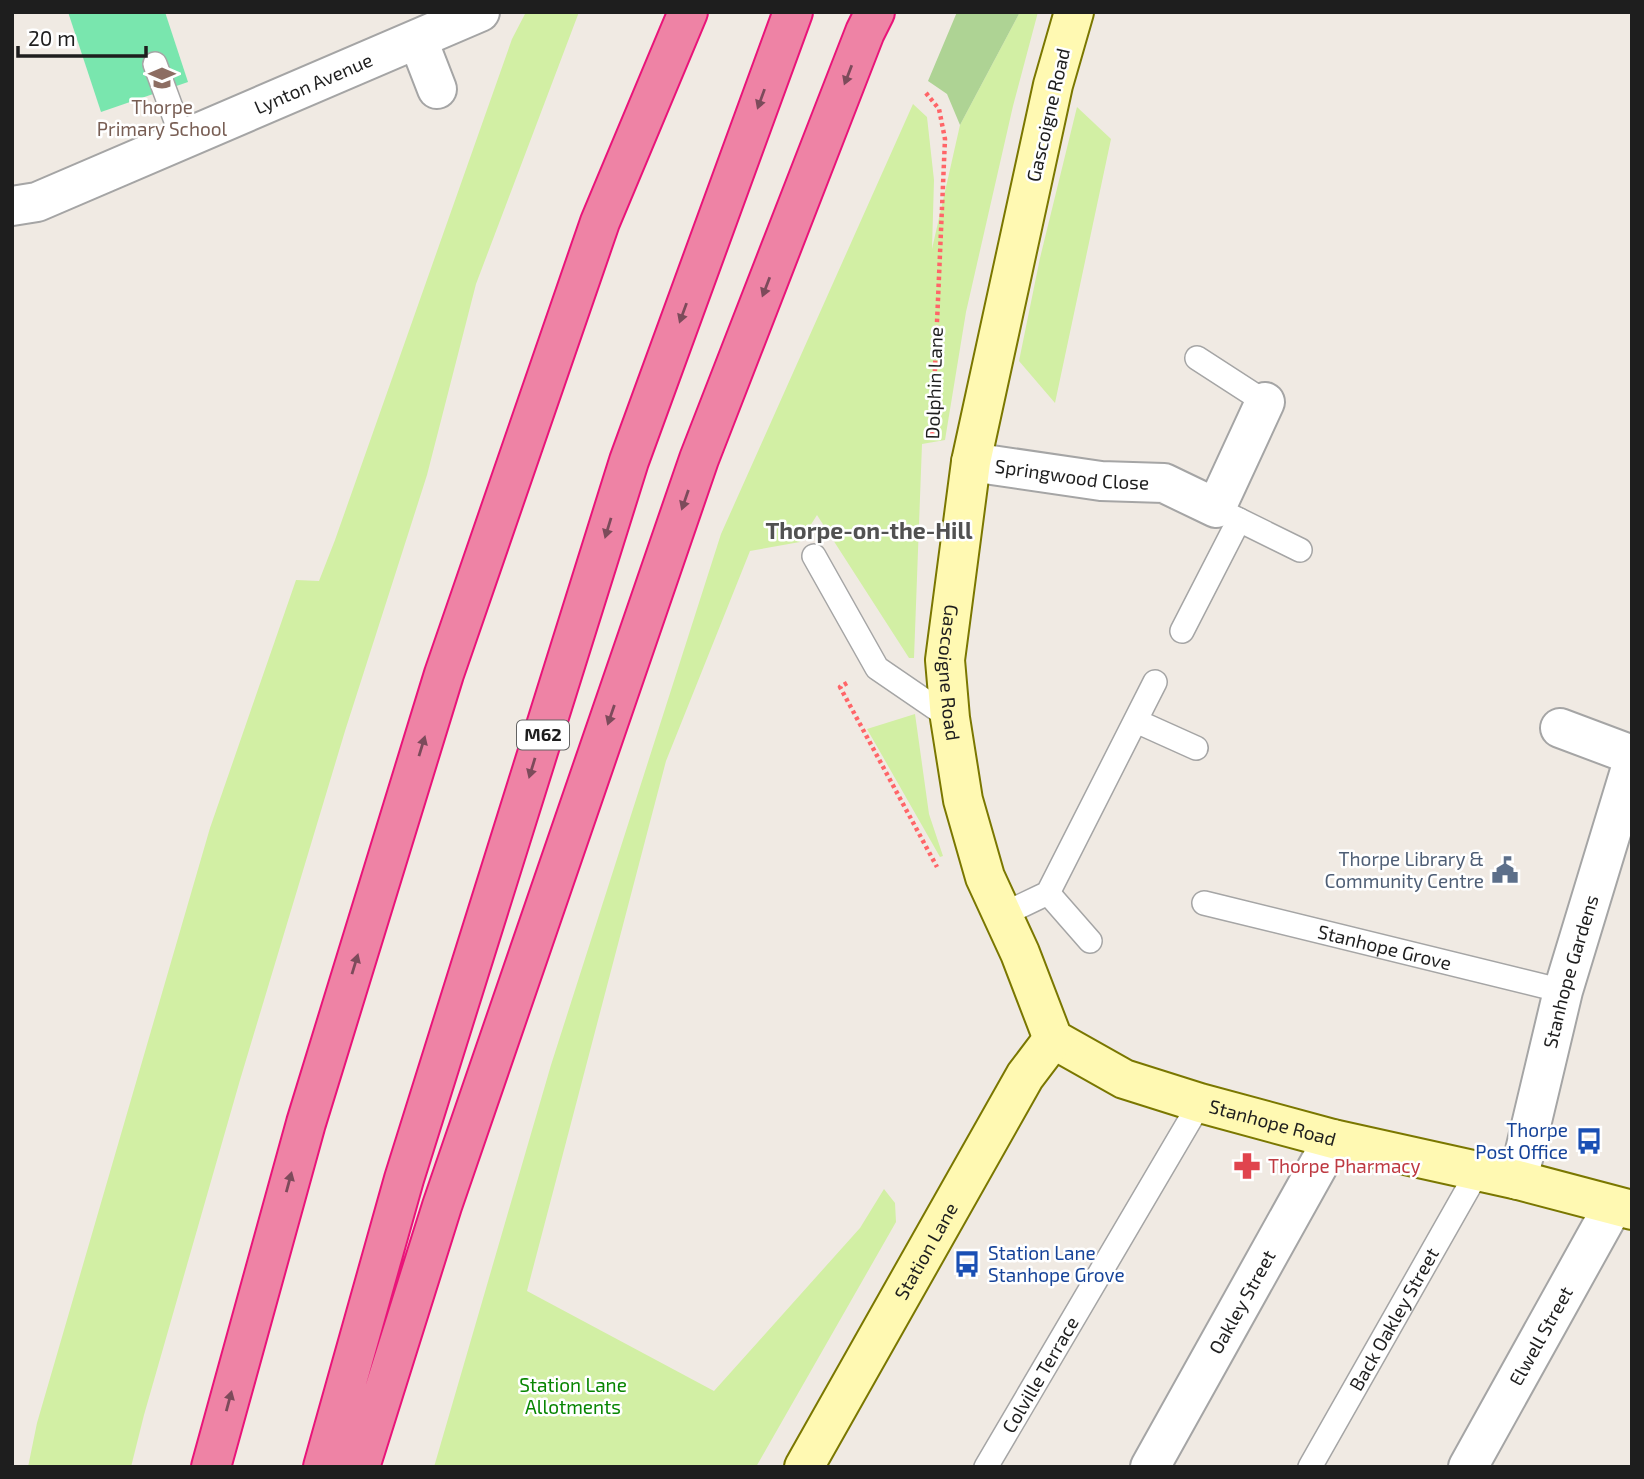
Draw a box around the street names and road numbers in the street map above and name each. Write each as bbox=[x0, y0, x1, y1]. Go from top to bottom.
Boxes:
street label: Gascoigne Road bbox=[1021, 46, 1074, 184]
street label: Lynton Avenue bbox=[251, 48, 376, 118]
street label: Dolphin Lane bbox=[920, 326, 947, 440]
street label: Springwood Close bbox=[994, 454, 1150, 494]
street label: Gascoigne Road bbox=[934, 603, 965, 742]
road number: M62 bbox=[517, 720, 569, 750]
street label: Stanhope Gardens bbox=[1538, 892, 1603, 1050]
street label: Stanhope Grove bbox=[1316, 919, 1454, 974]
street label: Stanhope Road bbox=[1207, 1094, 1339, 1150]
street label: Station Lane bbox=[889, 1198, 962, 1303]
street label: Back Oakley Street bbox=[1344, 1243, 1443, 1394]
street label: Oakley Street bbox=[1204, 1246, 1280, 1358]
street label: Elwell Street bbox=[1504, 1282, 1577, 1389]
street label: Colville Terrace bbox=[997, 1312, 1083, 1437]

